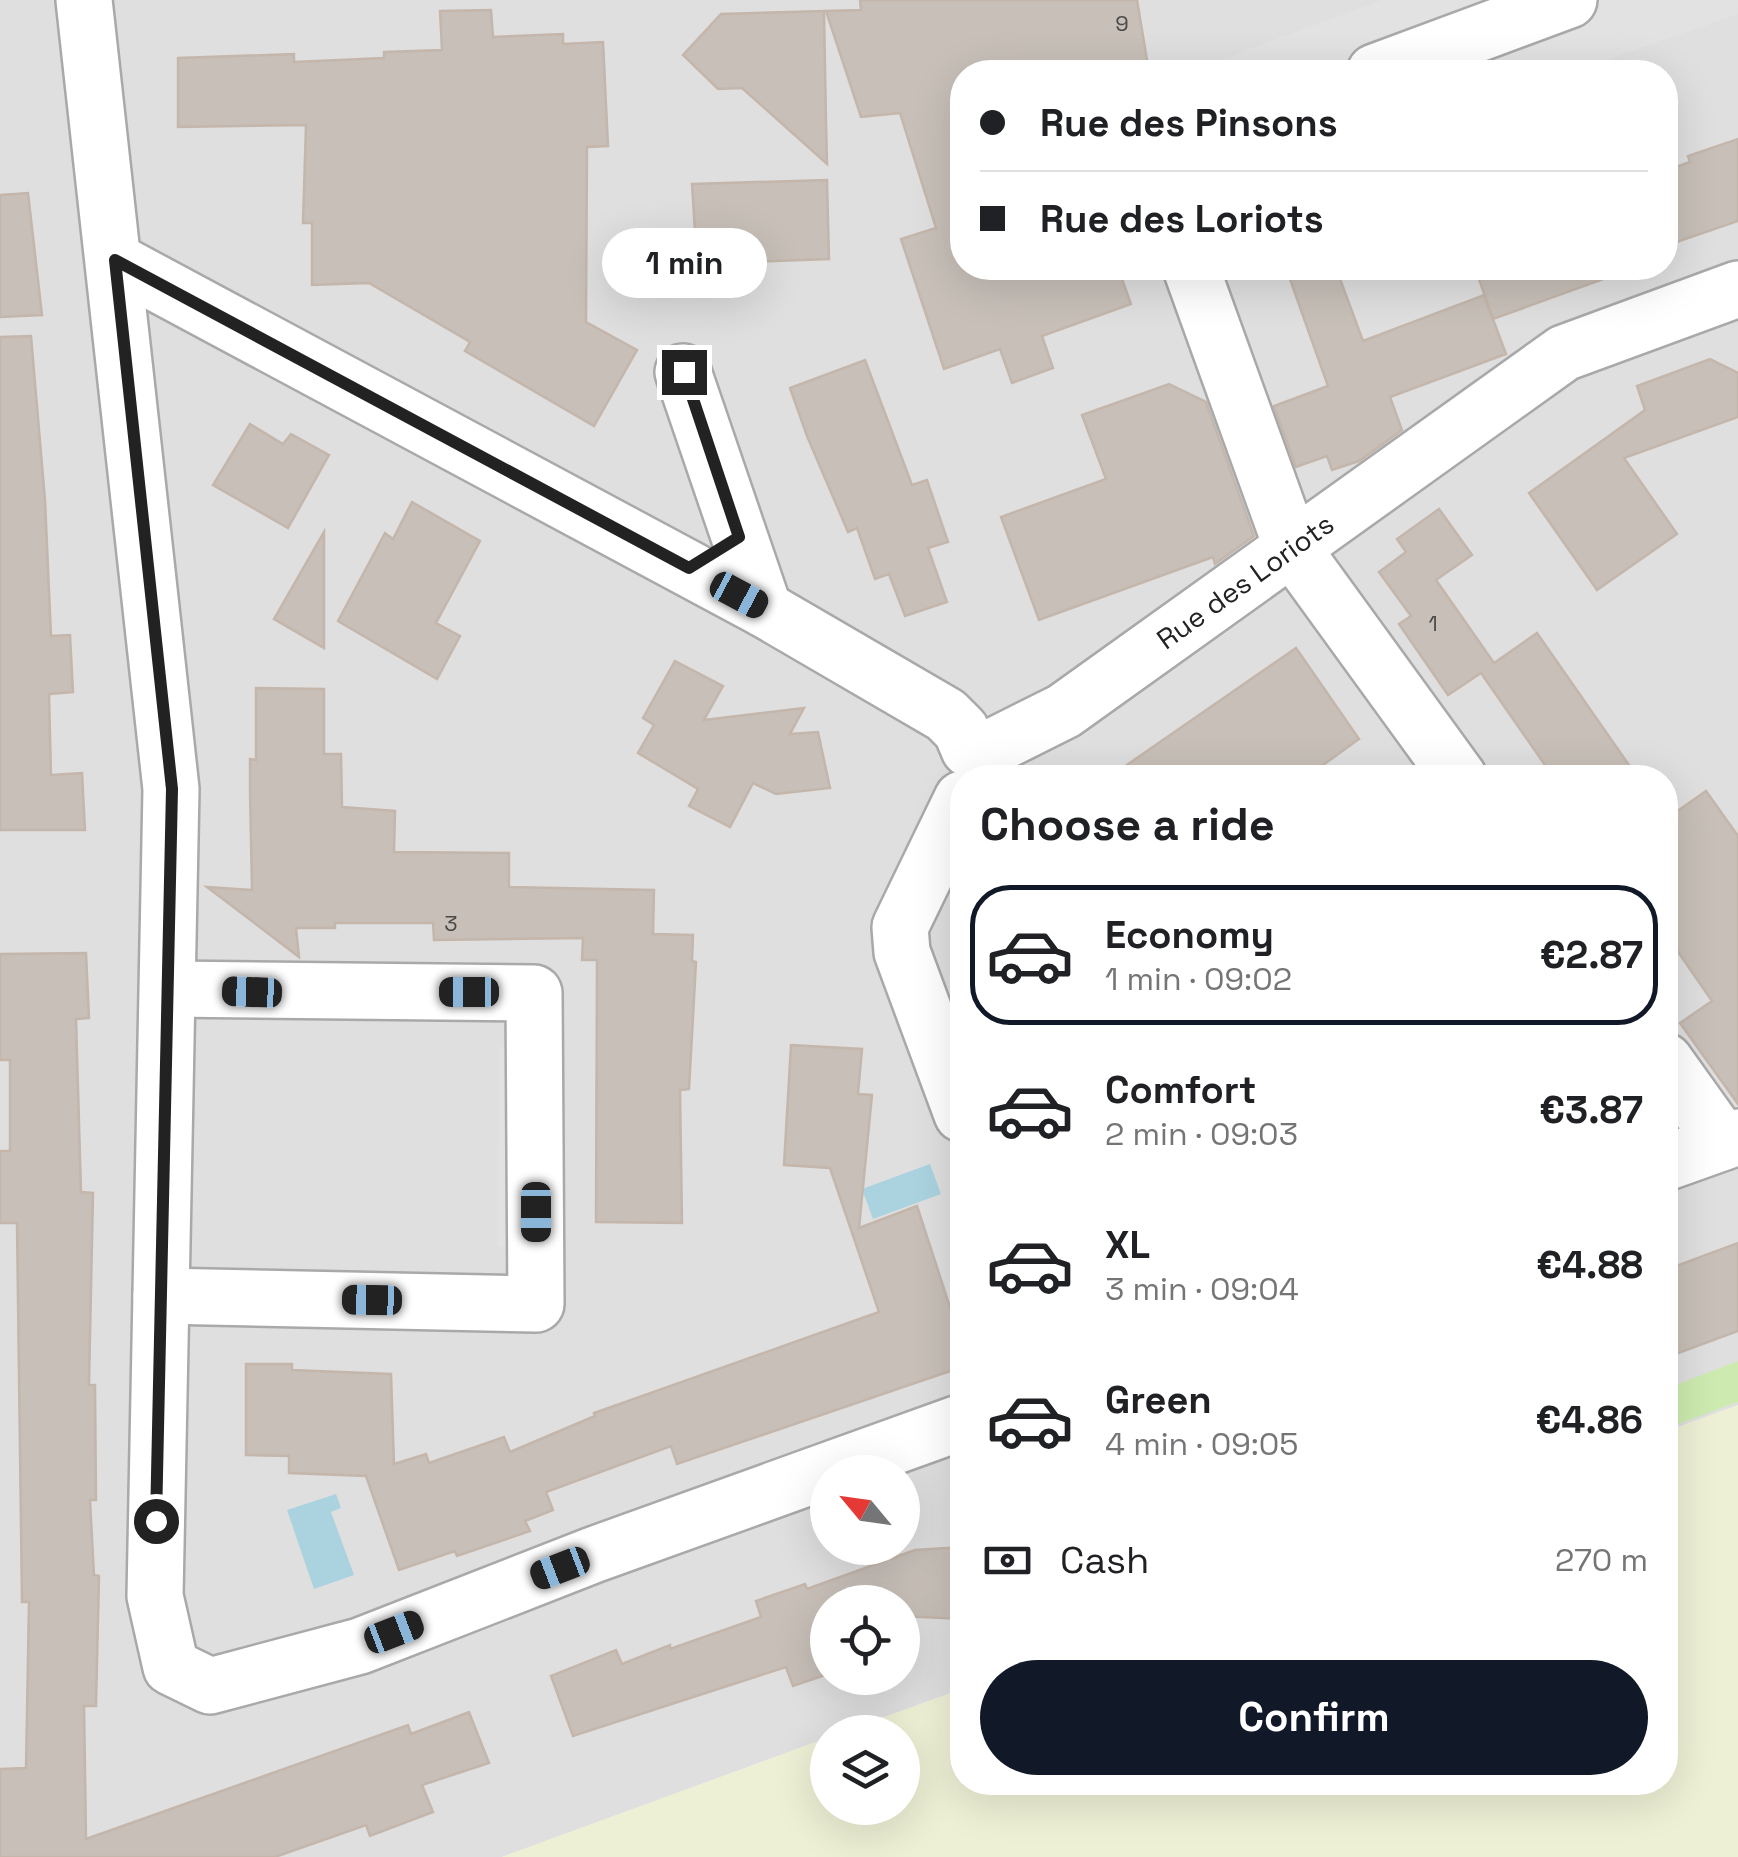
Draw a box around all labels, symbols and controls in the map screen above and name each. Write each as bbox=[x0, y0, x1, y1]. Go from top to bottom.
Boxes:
house number: 9 bbox=[1115, 9, 1129, 37]
text: Rue des Pinsons bbox=[1040, 99, 1338, 147]
text: Rue des Loriots bbox=[1040, 195, 1324, 243]
callout: 1 min bbox=[602, 227, 766, 297]
text: 1 min bbox=[645, 243, 724, 283]
route end bbox=[662, 350, 707, 395]
street label: Rue des Loriots bbox=[1149, 506, 1341, 657]
car bbox=[705, 568, 773, 622]
house number: 1 bbox=[1428, 609, 1438, 637]
text: Choose a ride bbox=[980, 796, 1275, 853]
house number: 3 bbox=[444, 909, 458, 937]
icon: car bbox=[985, 910, 1075, 1000]
text: Economy bbox=[1105, 911, 1274, 959]
text: €2.87 bbox=[1540, 931, 1643, 979]
text: 1 min · 09:02 bbox=[1105, 959, 1292, 999]
car bbox=[221, 976, 283, 1008]
car bbox=[439, 977, 499, 1007]
icon: car bbox=[985, 1065, 1075, 1155]
text: Comfort bbox=[1105, 1066, 1256, 1114]
text: €3.87 bbox=[1539, 1086, 1643, 1134]
text: 2 min · 09:03 bbox=[1105, 1114, 1298, 1154]
car bbox=[521, 1182, 551, 1242]
icon: car bbox=[985, 1220, 1075, 1310]
text: XL bbox=[1105, 1221, 1150, 1269]
text: €4.88 bbox=[1536, 1241, 1643, 1289]
text: 3 min · 09:04 bbox=[1105, 1269, 1299, 1309]
car bbox=[342, 1284, 402, 1316]
icon: car bbox=[985, 1375, 1075, 1465]
text: Green bbox=[1105, 1376, 1212, 1424]
text: €4.86 bbox=[1535, 1396, 1643, 1444]
text: 4 min · 09:05 bbox=[1105, 1424, 1299, 1464]
north arrow bbox=[810, 1455, 920, 1565]
map controls bbox=[810, 1455, 920, 1825]
route start bbox=[134, 1499, 179, 1544]
icon: cash bbox=[980, 1533, 1035, 1588]
text: Cash bbox=[1060, 1536, 1149, 1584]
text: 270 m bbox=[1555, 1540, 1648, 1580]
car bbox=[527, 1543, 593, 1593]
button: locate bbox=[810, 1585, 920, 1695]
car bbox=[361, 1607, 427, 1657]
button: Confirm bbox=[980, 1660, 1648, 1775]
button: layers bbox=[810, 1715, 920, 1825]

